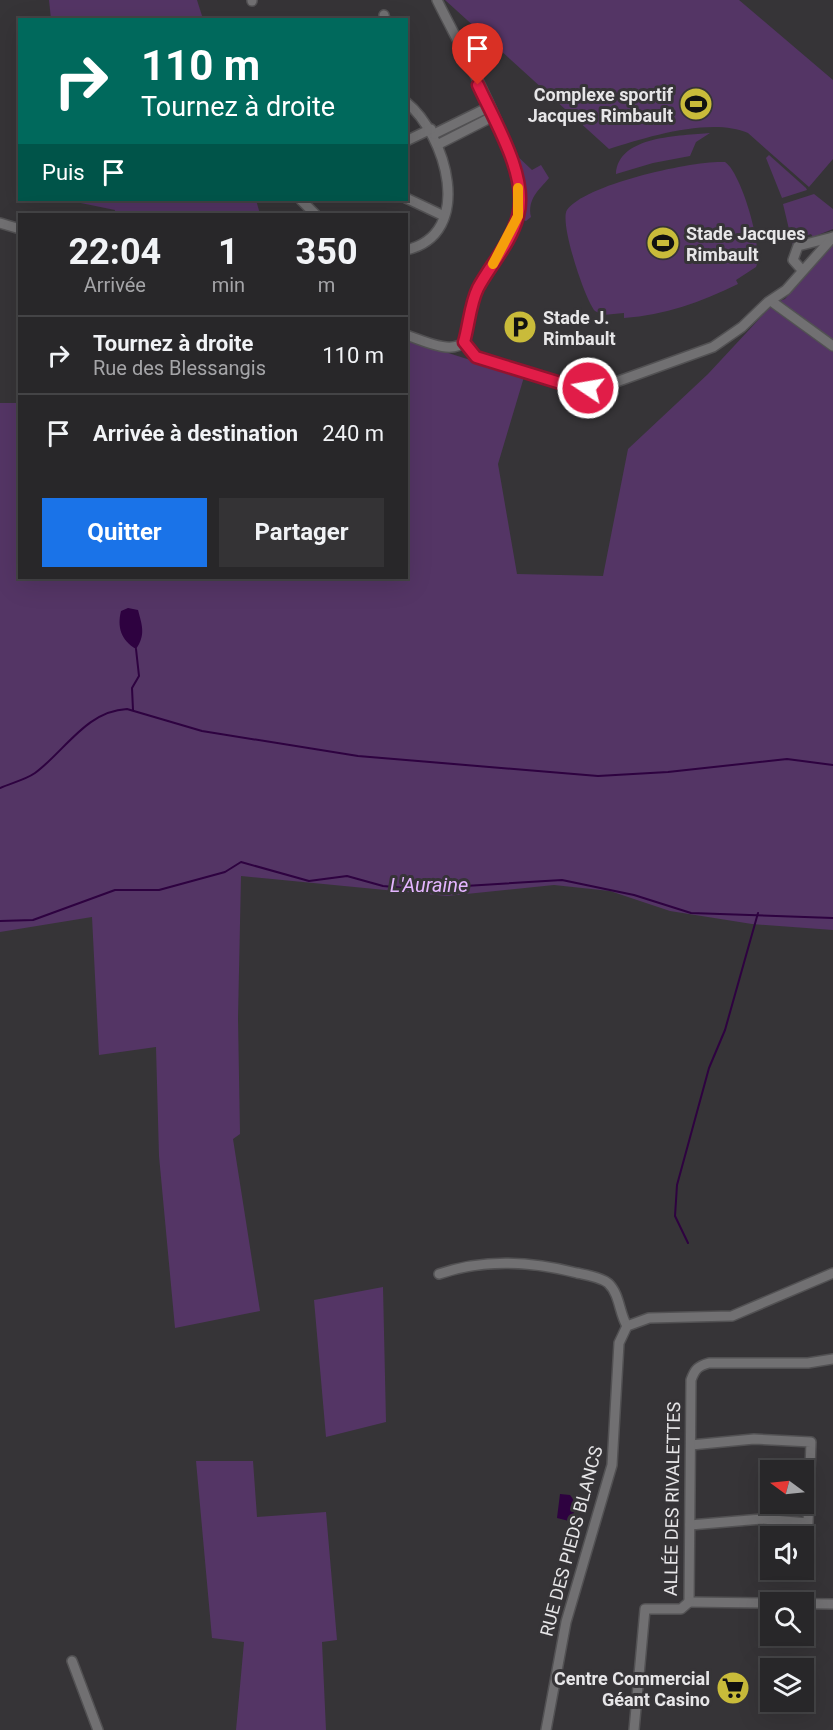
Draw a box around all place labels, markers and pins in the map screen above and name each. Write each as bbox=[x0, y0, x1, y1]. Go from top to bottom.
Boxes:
pin bbox=[452, 23, 503, 85]
place label: Complexe sportif Jacques Rimbault bbox=[528, 84, 674, 126]
sports icon: Complexe sportif Jacques Rimbault bbox=[678, 86, 714, 122]
place label: Stade Jacques Rimbault bbox=[686, 223, 805, 265]
sports icon: Stade Jacques Rimbault bbox=[645, 225, 681, 261]
place label: Stade J. Rimbault bbox=[543, 307, 616, 349]
parking icon: Stade J. Rimbault bbox=[502, 309, 538, 345]
place label: Centre Commercial Géant Casino bbox=[554, 1668, 710, 1710]
supermarket icon: Centre Commercial Géant Casino bbox=[715, 1670, 751, 1706]

